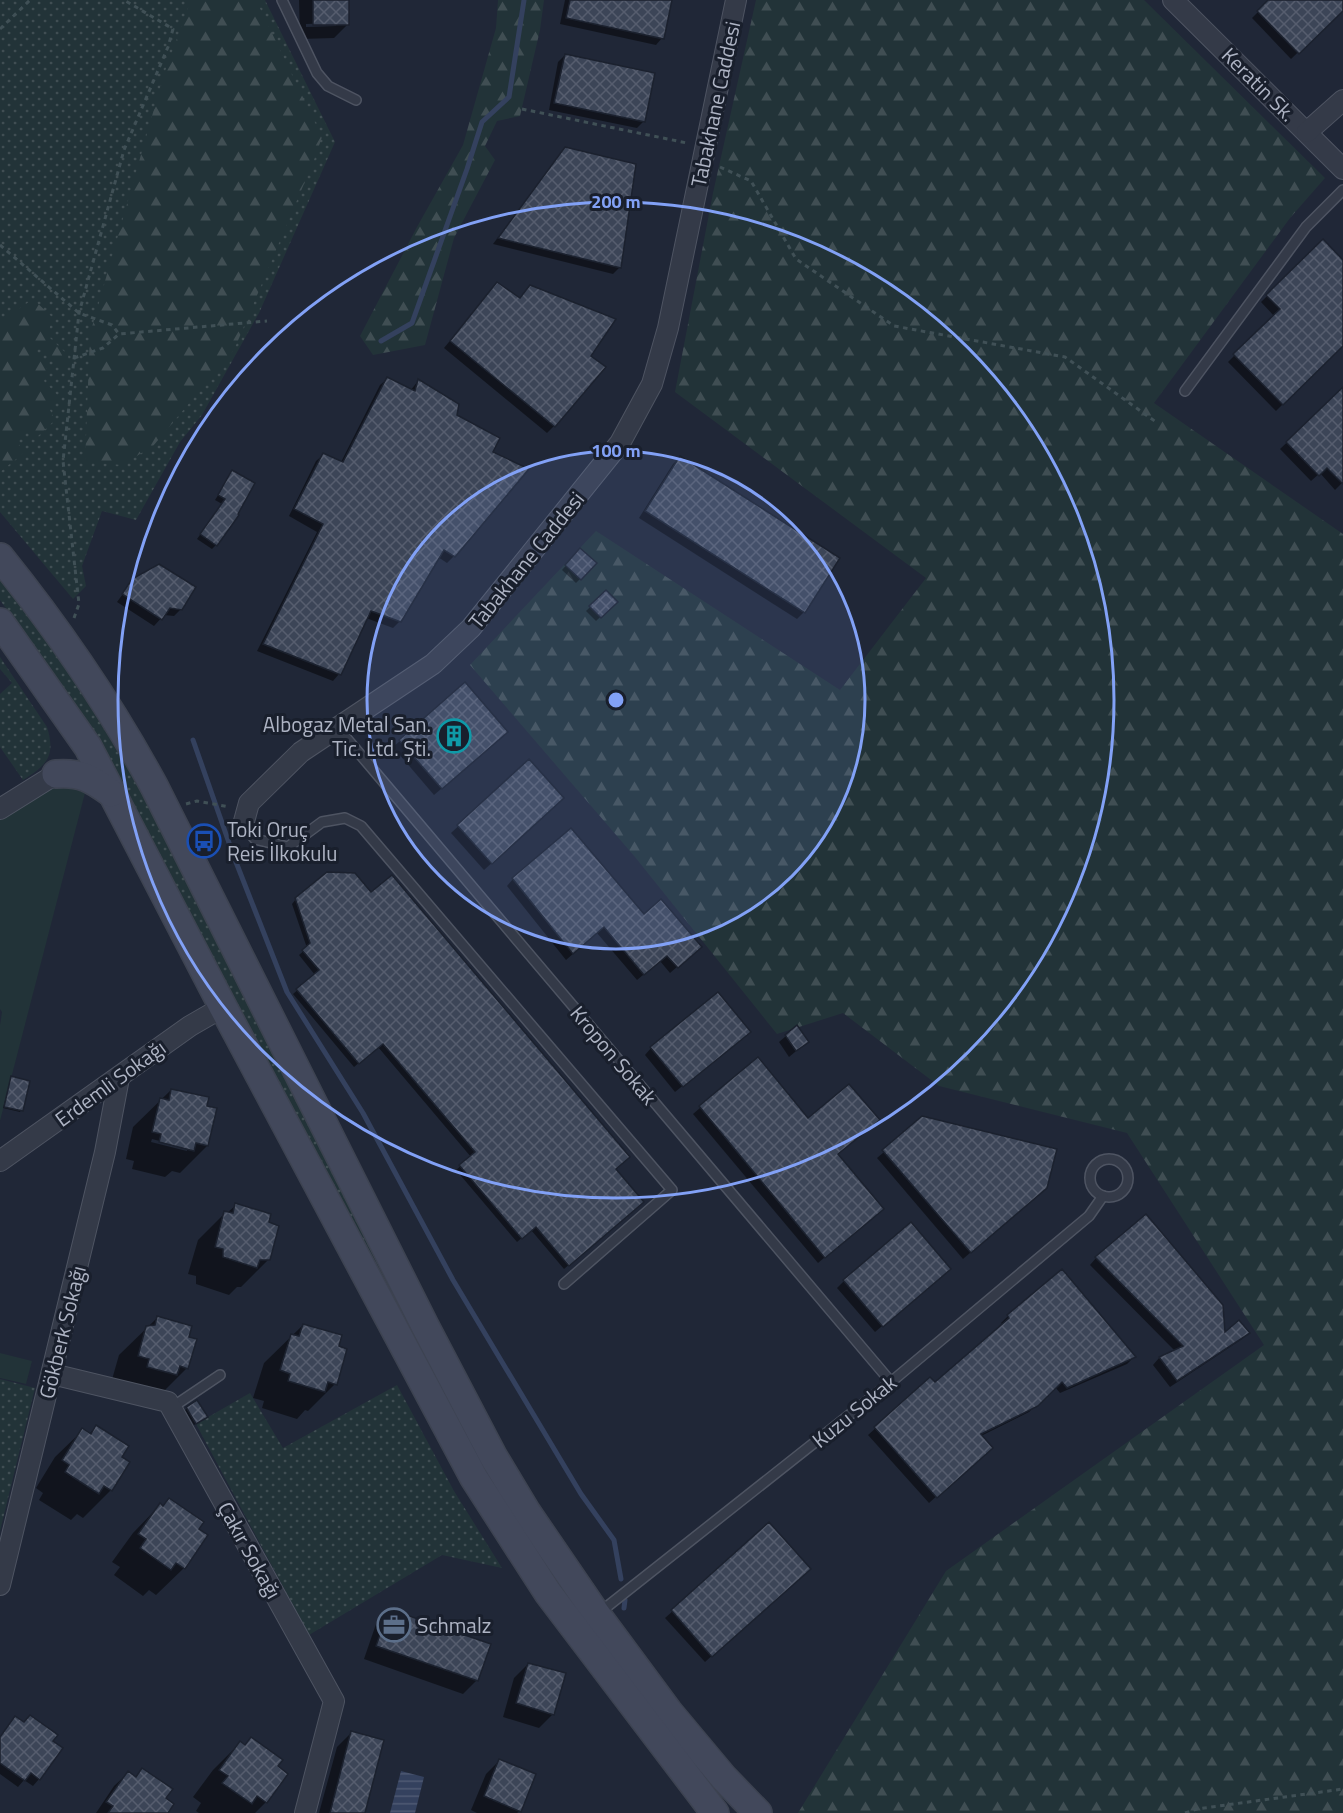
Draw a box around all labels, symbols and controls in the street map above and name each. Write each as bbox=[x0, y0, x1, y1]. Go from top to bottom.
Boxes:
street label: Tabakhane Caddesi bbox=[682, 18, 748, 190]
street label: Keratin Sk. bbox=[1214, 39, 1304, 129]
text: 200 m bbox=[591, 188, 641, 215]
text: 100 m bbox=[591, 437, 641, 464]
street label: Tabakhane Caddesi bbox=[460, 484, 592, 636]
centre of rings bbox=[606, 690, 626, 710]
place label: Albogaz Metal San. Tic. Ltd. Şti. bbox=[263, 708, 431, 764]
building icon: Albogaz Metal San. Tic. Ltd. Şti. bbox=[436, 718, 472, 754]
place label: Toki Oruç Reis İlkokulu bbox=[227, 813, 337, 869]
bus stop icon: Toki Oruç Reis İlkokulu bbox=[186, 823, 222, 859]
street label: Kropon Sokak bbox=[563, 998, 665, 1112]
street label: Erdemli Sokağı bbox=[48, 1032, 172, 1134]
street label: Gökberk Sokağı bbox=[30, 1262, 94, 1402]
street label: Kuzu Sokak bbox=[805, 1367, 903, 1455]
street label: Çakır Sokağı bbox=[210, 1496, 290, 1604]
office icon: Schmalz bbox=[376, 1607, 412, 1643]
place label: Schmalz bbox=[417, 1609, 491, 1641]

